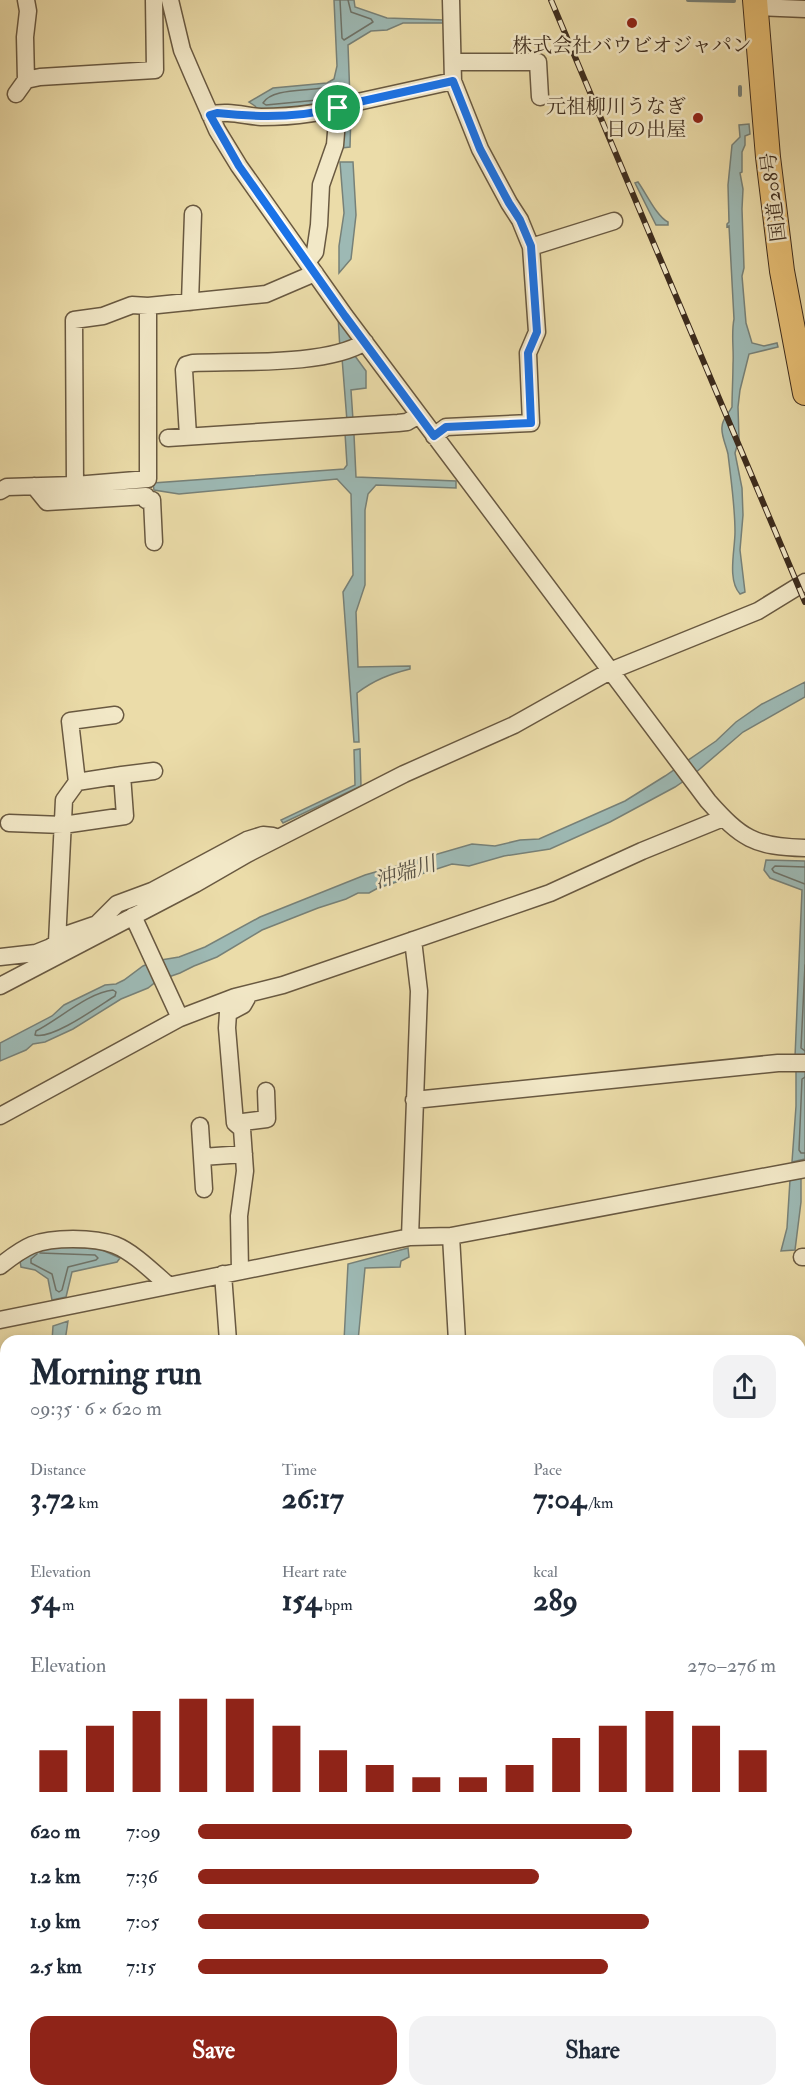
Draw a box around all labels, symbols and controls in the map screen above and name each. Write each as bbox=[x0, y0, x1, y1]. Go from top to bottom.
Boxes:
marker: 株式会社バウビオジャパン bbox=[625, 16, 639, 30]
place label: 株式会社バウビオジャパン bbox=[512, 33, 752, 58]
pin bbox=[312, 82, 363, 133]
icon: arrive bbox=[321, 91, 354, 124]
place label: 元祖柳川うなぎ 日の出屋 bbox=[546, 94, 686, 142]
marker: 元祖柳川うなぎ 日の出屋 bbox=[691, 111, 705, 125]
street label: 国道208号 bbox=[756, 151, 791, 243]
water label: 沖端川 bbox=[371, 850, 441, 895]
text: Morning run bbox=[30, 1353, 202, 1394]
button: share bbox=[713, 1355, 776, 1418]
text: 09:35 · 6 × 620 m bbox=[30, 1396, 162, 1421]
text: Distance bbox=[30, 1460, 86, 1480]
text: Time bbox=[282, 1460, 317, 1480]
text: Pace bbox=[533, 1460, 562, 1480]
text: 3.72 bbox=[30, 1480, 75, 1517]
text: 26:17 bbox=[282, 1480, 344, 1517]
text: 7:04 bbox=[533, 1480, 586, 1517]
text: km bbox=[75, 1493, 99, 1513]
text: /km bbox=[586, 1493, 614, 1513]
text: Elevation bbox=[30, 1562, 91, 1582]
text: Heart rate bbox=[282, 1562, 347, 1582]
text: kcal bbox=[533, 1562, 558, 1582]
text: 54 bbox=[30, 1582, 59, 1619]
text: 154 bbox=[282, 1582, 321, 1619]
text: 289 bbox=[533, 1582, 578, 1619]
text: m bbox=[59, 1595, 74, 1615]
text: bpm bbox=[321, 1595, 353, 1615]
text: Elevation bbox=[30, 1653, 106, 1678]
text: 270–276 m bbox=[687, 1653, 776, 1678]
text: 620 m bbox=[30, 1819, 80, 1844]
text: 7:09 bbox=[126, 1819, 161, 1844]
text: 1.2 km bbox=[30, 1864, 80, 1889]
text: 7:36 bbox=[126, 1864, 158, 1889]
text: 1.9 km bbox=[30, 1909, 81, 1934]
text: 7:05 bbox=[126, 1909, 159, 1934]
text: 2.5 km bbox=[30, 1954, 82, 1979]
text: 7:15 bbox=[126, 1954, 156, 1979]
button: Save bbox=[30, 2016, 397, 2085]
button: Share bbox=[409, 2016, 776, 2085]

